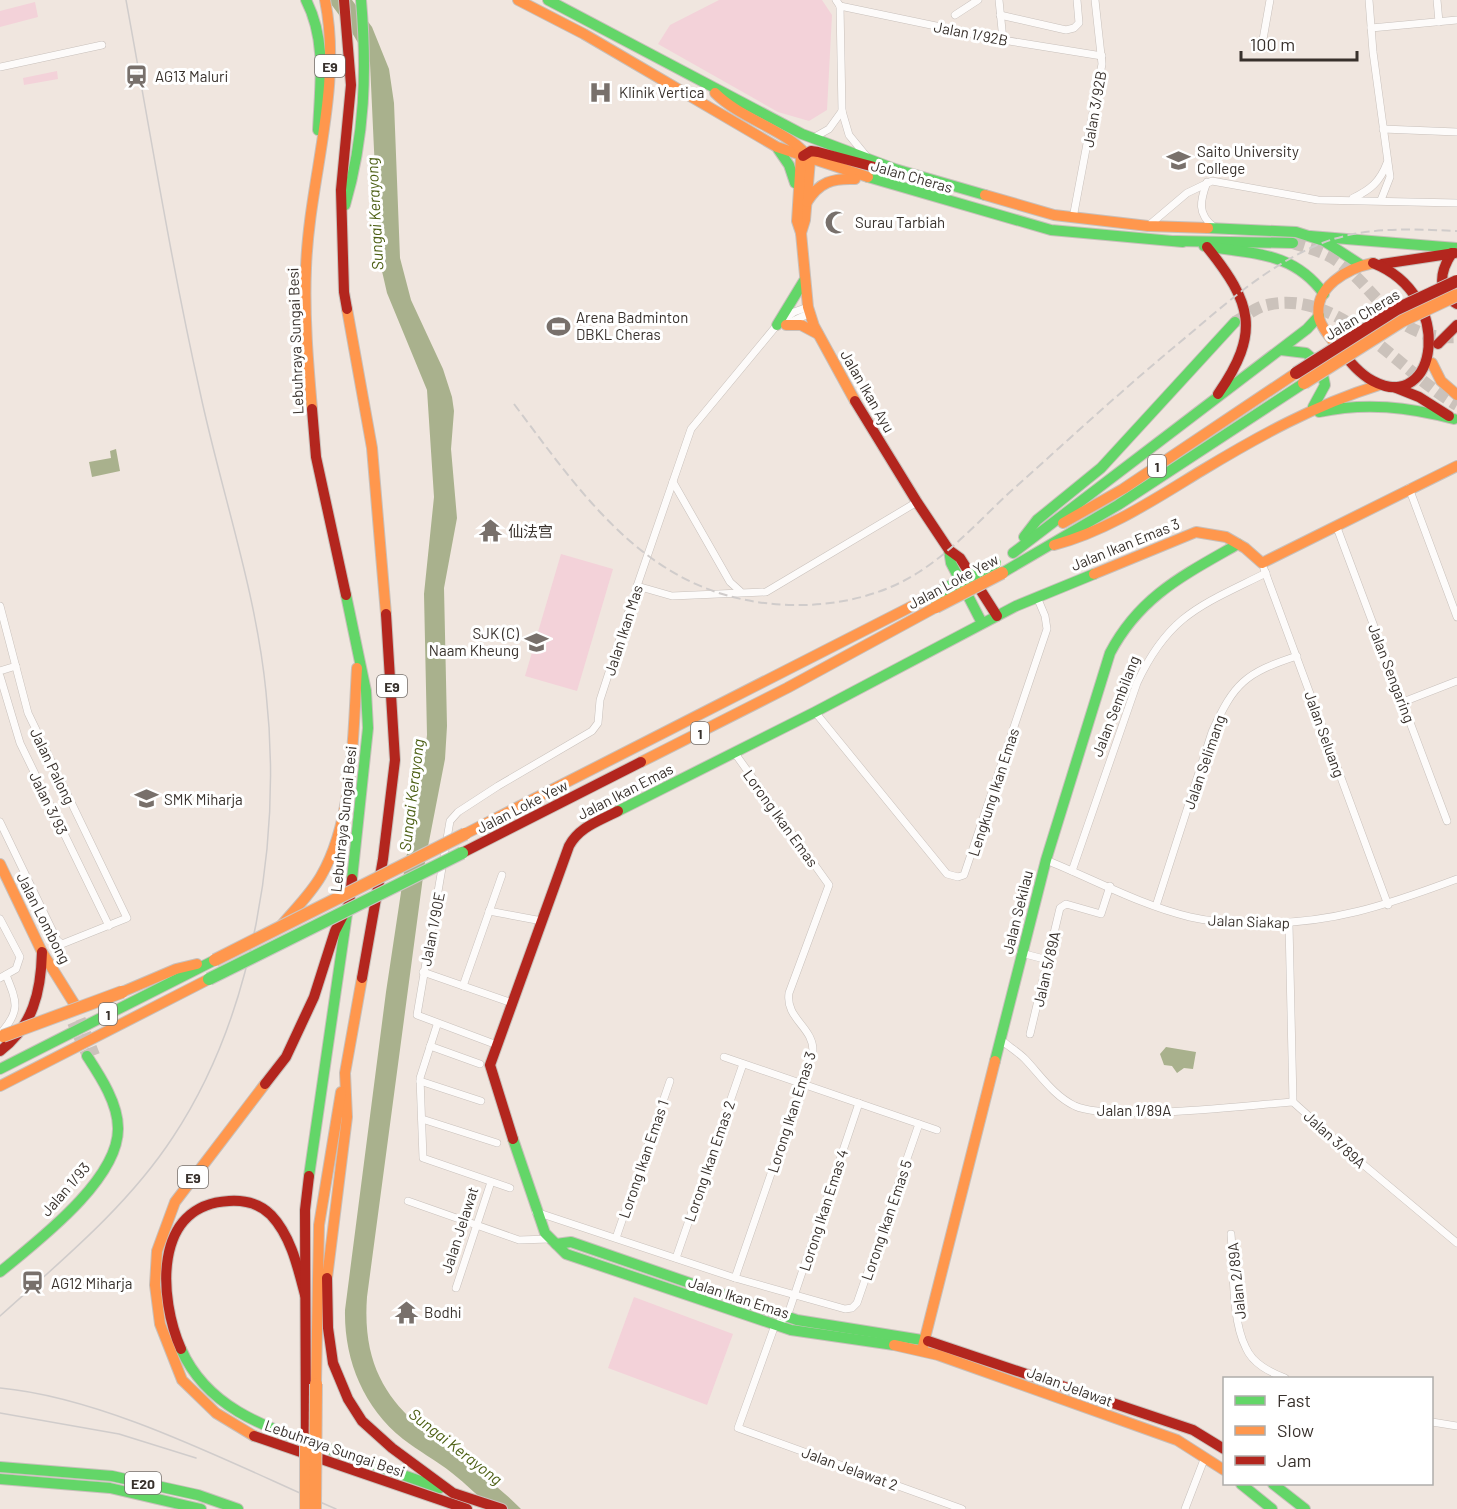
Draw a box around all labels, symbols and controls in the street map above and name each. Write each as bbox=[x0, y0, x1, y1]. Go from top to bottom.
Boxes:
street label: Jalan 1/92B bbox=[932, 17, 1010, 49]
scale bar bbox=[1241, 24, 1356, 62]
text: 100 m bbox=[1250, 33, 1295, 55]
road number: E9 bbox=[315, 55, 345, 77]
station icon: AG13 Maluri bbox=[124, 63, 150, 89]
place label: AG13 Maluri bbox=[155, 67, 228, 85]
street label: Jalan 3/92B bbox=[1078, 69, 1110, 149]
hospital icon: Klinik Vertica bbox=[588, 79, 614, 105]
place label: Klinik Vertica bbox=[619, 83, 704, 101]
place label: Saito University College bbox=[1197, 142, 1299, 177]
school or university icon: Saito University College bbox=[1166, 147, 1192, 173]
street label: Jalan Cheras bbox=[869, 156, 955, 196]
water label: Sungai Kerayong bbox=[362, 157, 386, 271]
mosque icon: Surau Tarbiah bbox=[824, 209, 850, 235]
place label: Surau Tarbiah bbox=[855, 213, 945, 231]
street label: Lebuhraya Sungai Besi bbox=[283, 267, 307, 415]
street label: Jalan Cheras bbox=[1321, 285, 1403, 343]
place label: Arena Badminton DBKL Cheras bbox=[576, 308, 688, 343]
sports icon: Arena Badminton DBKL Cheras bbox=[545, 313, 571, 339]
street label: Jalan Ikan Ayu bbox=[837, 347, 899, 435]
road number: 1 bbox=[1148, 455, 1166, 477]
street label: Jalan Ikan Emas 3 bbox=[1068, 514, 1182, 574]
temple icon: 仙法宫 bbox=[477, 518, 503, 544]
place label: 仙法宫 bbox=[508, 522, 553, 540]
street label: Jalan Loke Yew bbox=[905, 550, 1001, 612]
street label: Jalan Ikan Mas bbox=[600, 582, 646, 678]
street label: Jalan Sengaring bbox=[1365, 621, 1419, 725]
place label: SJK (C) Naam Kheung bbox=[429, 624, 519, 659]
school or university icon: SJK (C) Naam Kheung bbox=[524, 629, 550, 655]
street label: Jalan Sembilang bbox=[1087, 653, 1143, 759]
road number: E9 bbox=[377, 675, 407, 697]
street label: Jalan Seluang bbox=[1301, 688, 1349, 780]
street label: Jalan Selimang bbox=[1179, 712, 1229, 812]
road number: 1 bbox=[691, 722, 709, 744]
street label: Jalan Palong bbox=[27, 725, 79, 807]
street label: Lengkung Ikan Emas bbox=[964, 726, 1022, 858]
water label: Sungai Kerayong bbox=[395, 738, 427, 852]
street label: Lebuhraya Sungai Besi bbox=[326, 745, 360, 893]
street label: Jalan Ikan Emas bbox=[574, 759, 676, 823]
street label: Lorong Ikan Emas bbox=[740, 766, 822, 870]
street label: Jalan 3/93 bbox=[26, 769, 72, 837]
street label: Jalan Loke Yew bbox=[474, 775, 571, 837]
school or university icon: SMK Miharja bbox=[133, 786, 159, 812]
place label: SMK Miharja bbox=[164, 790, 243, 808]
street label: Jalan Sekilau bbox=[998, 868, 1036, 956]
street label: Jalan Lombong bbox=[13, 869, 75, 967]
street label: Jalan 1/90E bbox=[416, 890, 448, 968]
street label: Jalan Siakap bbox=[1208, 911, 1290, 931]
street label: Jalan 5/89A bbox=[1029, 929, 1063, 1009]
road number: 1 bbox=[99, 1003, 117, 1025]
street label: Lorong Ikan Emas 3 bbox=[763, 1049, 819, 1175]
street label: Lorong Ikan Emas 1 bbox=[614, 1097, 672, 1221]
street label: Lorong Ikan Emas 2 bbox=[680, 1098, 738, 1224]
street label: Jalan 1/89A bbox=[1097, 1101, 1171, 1119]
street label: Jalan 3/89A bbox=[1300, 1107, 1370, 1171]
street label: Lorong Ikan Emas 4 bbox=[795, 1147, 851, 1273]
street label: Lorong Ikan Emas 5 bbox=[857, 1157, 915, 1283]
street label: Jalan 1/93 bbox=[37, 1158, 93, 1220]
road number: E9 bbox=[178, 1166, 208, 1188]
street label: Jalan Jelawat bbox=[437, 1184, 481, 1276]
street label: Jalan 2/89A bbox=[1223, 1242, 1249, 1320]
station icon: AG12 Miharja bbox=[20, 1270, 46, 1296]
street label: Jalan Ikan Emas bbox=[686, 1272, 792, 1322]
place label: AG12 Miharja bbox=[51, 1274, 133, 1292]
temple icon: Bodhi bbox=[393, 1299, 419, 1325]
place label: Bodhi bbox=[424, 1303, 462, 1321]
street label: Jalan Jelawat bbox=[1025, 1362, 1115, 1410]
legend bbox=[1223, 1377, 1433, 1485]
text: Fast bbox=[1277, 1389, 1311, 1411]
water label: Sungai Kerayong bbox=[406, 1404, 506, 1488]
street label: Lebuhraya Sungai Besi bbox=[263, 1416, 407, 1480]
text: Slow bbox=[1277, 1419, 1314, 1441]
street label: Jalan Jelawat 2 bbox=[799, 1442, 901, 1494]
text: Jam bbox=[1277, 1449, 1311, 1471]
road number: E20 bbox=[125, 1472, 161, 1494]

